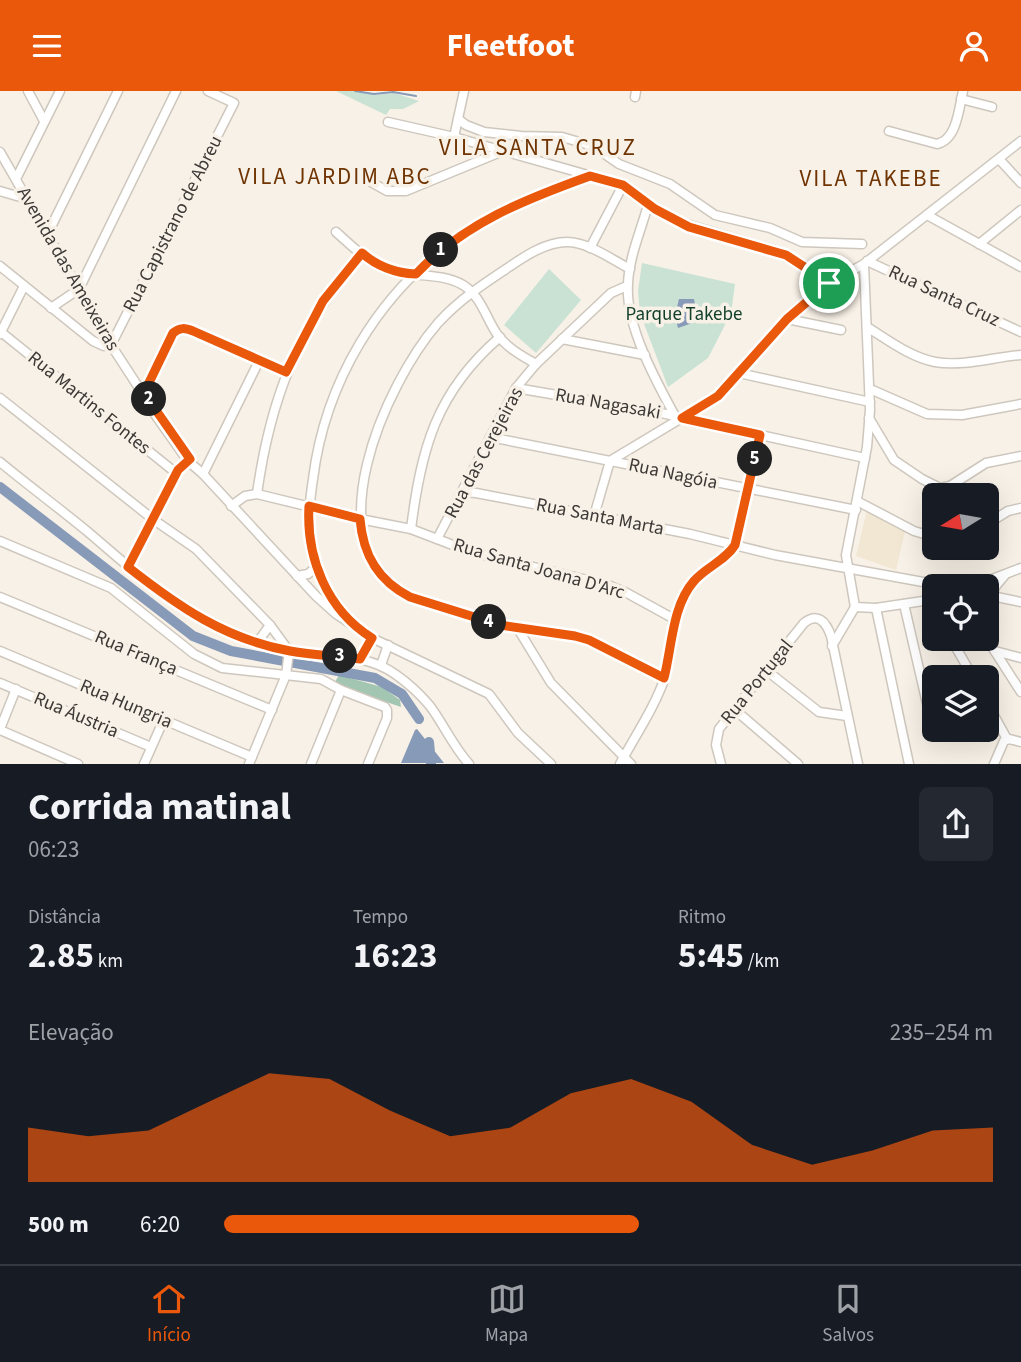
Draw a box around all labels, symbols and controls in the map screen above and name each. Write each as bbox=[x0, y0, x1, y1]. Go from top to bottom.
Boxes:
text: Fleetfoot bbox=[446, 23, 575, 69]
icon: menu bbox=[28, 27, 66, 65]
icon: person bbox=[955, 27, 993, 65]
street label: Rua Capistrano de Abreu bbox=[117, 131, 229, 317]
district label: VILA SANTA CRUZ bbox=[439, 131, 637, 164]
district label: VILA JARDIM ABC bbox=[238, 160, 432, 193]
district label: VILA TAKEBE bbox=[799, 162, 943, 195]
street label: Avenida das Ameixeiras bbox=[10, 182, 126, 356]
pin: 1 bbox=[424, 233, 458, 267]
text: 1 bbox=[435, 236, 446, 263]
pin bbox=[799, 253, 859, 313]
street label: Rua Santa Cruz bbox=[884, 258, 1004, 334]
icon: arrive bbox=[810, 264, 848, 302]
park label: Parque Takebe bbox=[626, 301, 742, 328]
street label: Rua Martins Fontes bbox=[22, 345, 156, 461]
pin: 2 bbox=[132, 381, 166, 417]
street label: Rua Nagasaki bbox=[553, 381, 663, 427]
street label: Rua das Cerejeiras bbox=[438, 383, 530, 523]
text: 2 bbox=[143, 385, 154, 412]
pin: 5 bbox=[738, 441, 772, 477]
text: 5 bbox=[749, 445, 760, 472]
street label: Rua Nagóia bbox=[626, 451, 720, 497]
north arrow bbox=[922, 483, 999, 560]
map controls bbox=[922, 483, 999, 742]
street label: Rua Santa Marta bbox=[534, 491, 666, 543]
street label: Rua Santa Joana D'Arc bbox=[450, 532, 628, 607]
button: locate bbox=[922, 574, 999, 651]
pin: 4 bbox=[472, 605, 506, 639]
text: 4 bbox=[483, 608, 494, 635]
street label: Rua França bbox=[90, 623, 182, 683]
street label: Rua Portugal bbox=[714, 634, 800, 730]
pin: 3 bbox=[322, 639, 358, 673]
text: 3 bbox=[334, 642, 345, 669]
button: layers bbox=[922, 665, 999, 742]
street label: Rua Hungria bbox=[76, 672, 176, 736]
street label: Rua Áustria bbox=[29, 685, 123, 745]
text: Corrida matinal bbox=[28, 780, 291, 834]
button: share bbox=[919, 787, 993, 861]
text: 06:23 bbox=[28, 833, 79, 866]
text: Distância bbox=[28, 904, 101, 931]
text: Tempo bbox=[353, 904, 408, 931]
text: Ritmo bbox=[678, 904, 726, 931]
text: 2.85 bbox=[28, 931, 94, 981]
text: 16:23 bbox=[353, 931, 437, 981]
text: 5:45 bbox=[678, 931, 744, 981]
text: km bbox=[94, 948, 123, 975]
text: /km bbox=[744, 948, 780, 975]
text: Elevação bbox=[28, 1016, 114, 1049]
text: 235–254 m bbox=[890, 1016, 993, 1049]
text: 500 m bbox=[28, 1208, 89, 1241]
text: 6:20 bbox=[140, 1208, 180, 1241]
tab: Início bbox=[147, 1280, 191, 1349]
tab: Mapa bbox=[485, 1280, 528, 1349]
tab: Salvos bbox=[822, 1280, 874, 1349]

